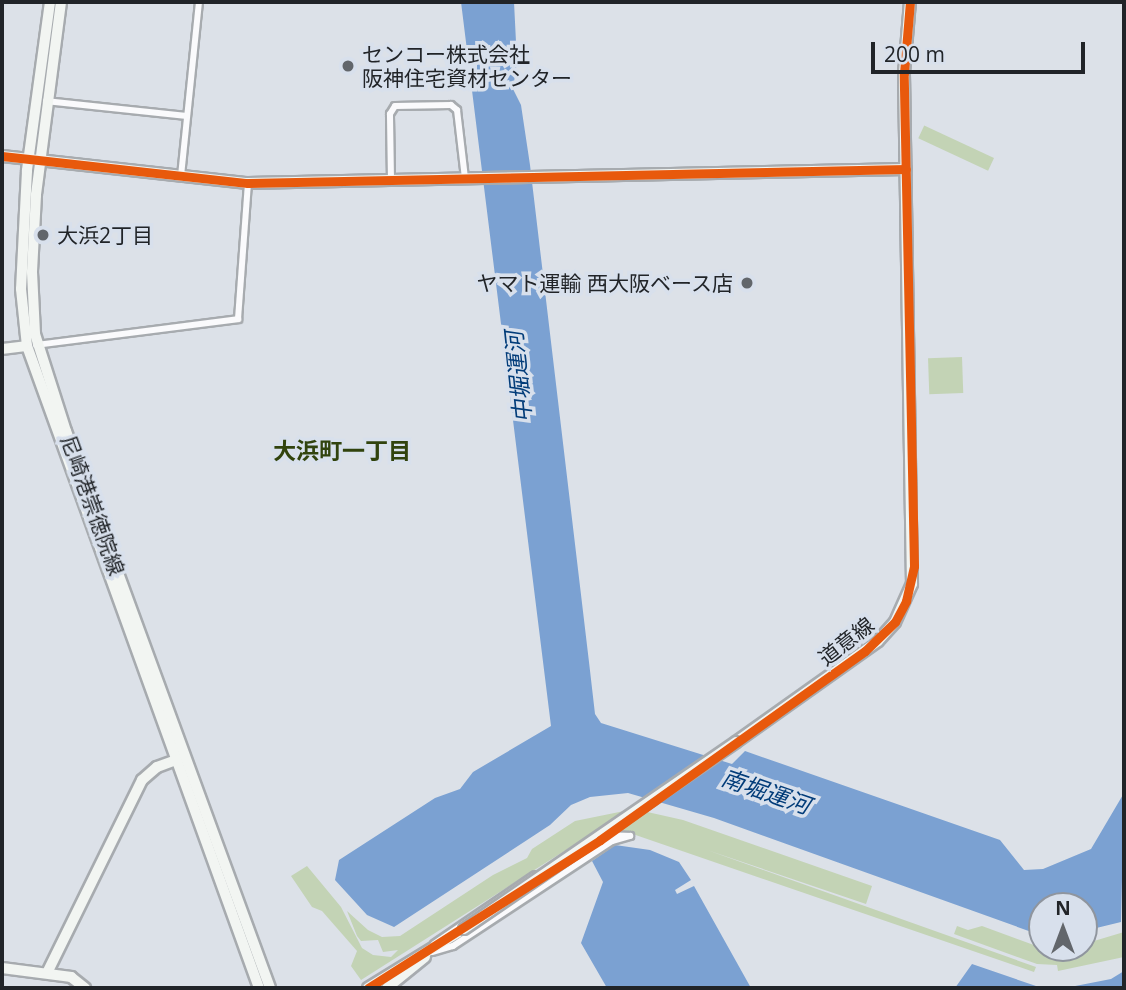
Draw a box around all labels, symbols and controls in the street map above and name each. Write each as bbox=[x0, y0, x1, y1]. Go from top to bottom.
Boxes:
scale bar bbox=[874, 28, 1088, 72]
text: 200 m bbox=[884, 40, 945, 68]
place label: センコー株式会社 阪神住宅資材センター bbox=[362, 41, 572, 91]
marker: センコー株式会社 阪神住宅資材センター bbox=[340, 58, 356, 74]
place label: 大浜2丁目 bbox=[57, 222, 153, 248]
marker: 大浜2丁目 bbox=[35, 227, 51, 243]
place label: ヤマト運輸 西大阪ベース店 bbox=[476, 270, 733, 296]
marker: ヤマト運輸 西大阪ベース店 bbox=[739, 275, 755, 291]
water label: 中堀運河 bbox=[499, 330, 537, 424]
street label: 尼崎港崇徳院線 bbox=[56, 432, 130, 578]
district label: 大浜町一丁目 bbox=[273, 436, 411, 464]
street label: 道意線 bbox=[813, 612, 879, 670]
water label: 南堀運河 bbox=[718, 763, 814, 819]
north arrow bbox=[1028, 892, 1098, 962]
text: N bbox=[1055, 895, 1071, 921]

